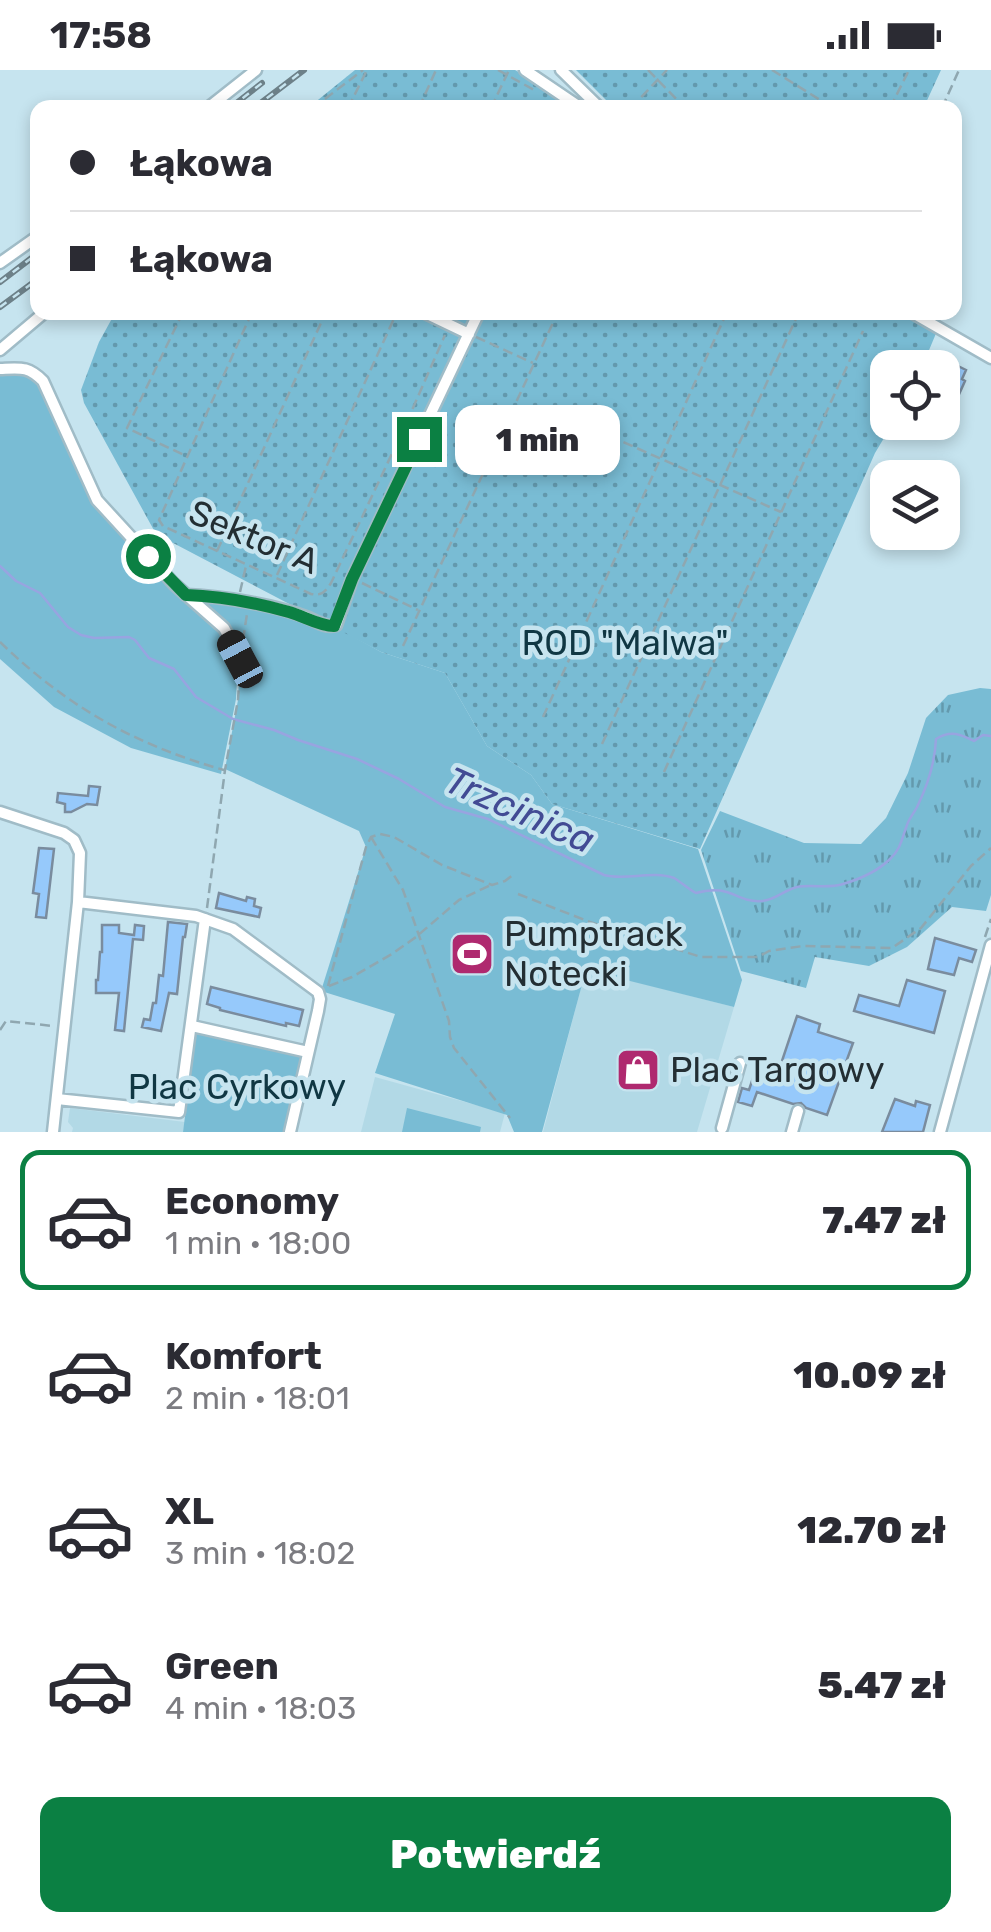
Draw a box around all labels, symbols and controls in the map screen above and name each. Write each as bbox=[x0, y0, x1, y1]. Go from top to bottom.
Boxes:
text: 17:58 bbox=[50, 12, 152, 58]
text: Łąkowa bbox=[130, 140, 273, 186]
text: Łąkowa bbox=[130, 236, 273, 282]
map controls bbox=[870, 350, 960, 550]
button: locate bbox=[870, 350, 960, 440]
callout: 1 min bbox=[454, 404, 619, 474]
route end bbox=[397, 417, 442, 462]
text: 1 min bbox=[496, 421, 579, 459]
button: layers bbox=[870, 460, 960, 550]
street label: Sektor A bbox=[183, 491, 325, 583]
route start bbox=[126, 534, 171, 579]
park label: ROD "Malwa" bbox=[521, 622, 729, 664]
car bbox=[213, 625, 267, 693]
water label: Trzcinica bbox=[438, 757, 602, 863]
place label: Pumptrack Notecki bbox=[504, 913, 683, 995]
sports icon: Pumptrack Notecki bbox=[449, 931, 495, 977]
shop icon: Plac Targowy bbox=[615, 1047, 661, 1093]
place label: Plac Targowy bbox=[670, 1049, 885, 1091]
park label: Plac Cyrkowy bbox=[128, 1066, 346, 1108]
icon: car bbox=[45, 1175, 135, 1265]
text: Economy bbox=[165, 1178, 339, 1224]
text: 7.47 zł bbox=[822, 1197, 946, 1243]
text: 1 min · 18:00 bbox=[165, 1224, 351, 1262]
icon: car bbox=[45, 1330, 135, 1420]
text: Komfort bbox=[165, 1333, 322, 1379]
text: 10.09 zł bbox=[793, 1352, 946, 1398]
text: 2 min · 18:01 bbox=[165, 1379, 350, 1417]
icon: car bbox=[45, 1485, 135, 1575]
text: XL bbox=[165, 1488, 214, 1534]
text: 12.70 zł bbox=[797, 1507, 946, 1553]
text: 3 min · 18:02 bbox=[165, 1534, 355, 1572]
icon: car bbox=[45, 1640, 135, 1730]
text: Green bbox=[165, 1643, 279, 1689]
text: 5.47 zł bbox=[817, 1662, 946, 1708]
text: 4 min · 18:03 bbox=[165, 1689, 356, 1727]
button: Potwierdź bbox=[40, 1797, 951, 1912]

